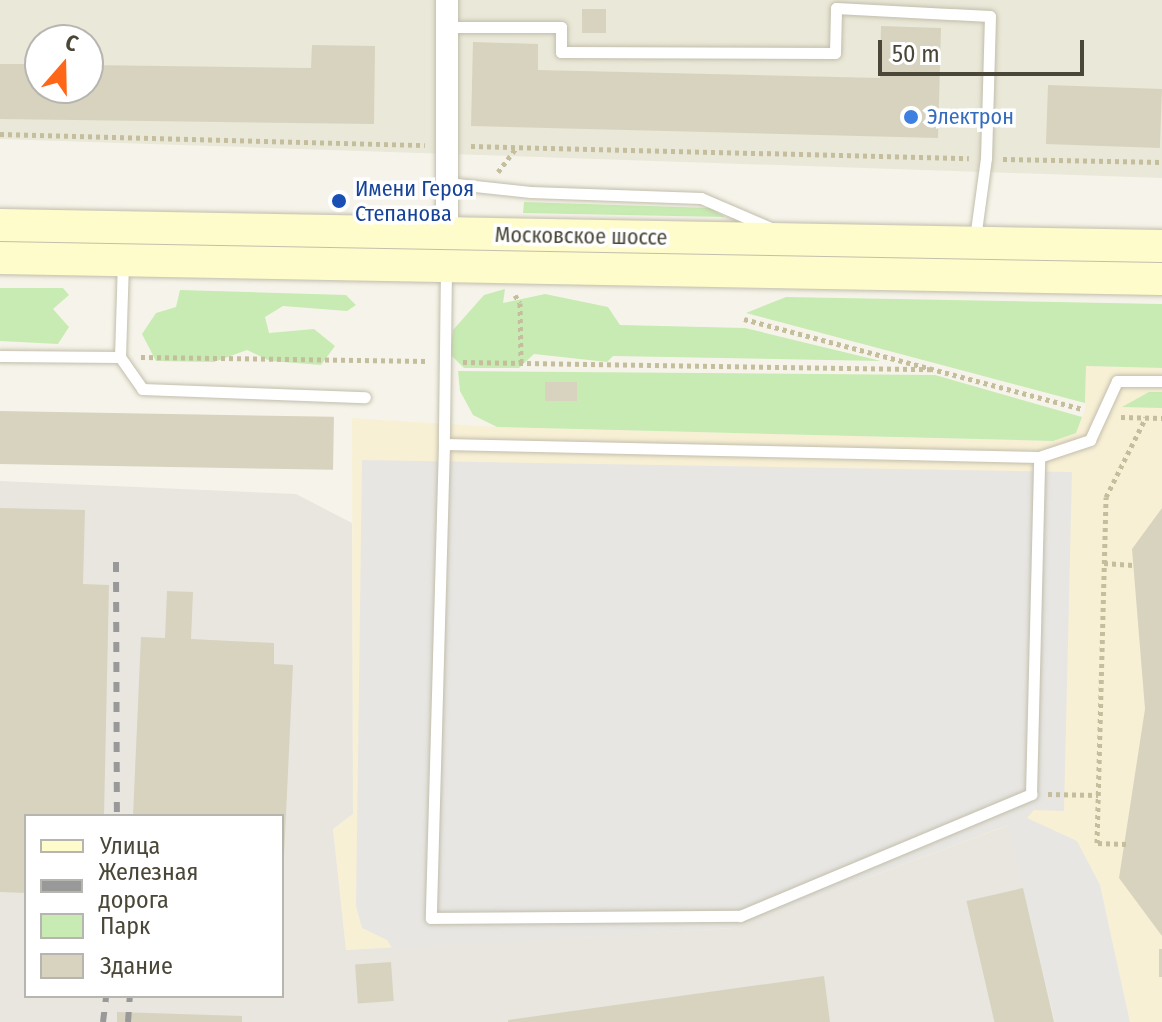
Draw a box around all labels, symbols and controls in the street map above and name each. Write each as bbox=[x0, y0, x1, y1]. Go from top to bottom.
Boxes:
north arrow bbox=[24, 24, 104, 104]
scale bar bbox=[882, 24, 1088, 74]
text: С bbox=[62, 28, 82, 58]
text: 50 m bbox=[892, 40, 940, 68]
place label: Электрон bbox=[927, 104, 1014, 130]
marker: Электрон bbox=[902, 108, 920, 126]
place label: Имени Героя Степанова bbox=[355, 175, 474, 226]
marker: Имени Героя Степанова bbox=[330, 192, 348, 210]
street label: Московское шоссе bbox=[494, 221, 668, 251]
legend bbox=[24, 814, 284, 998]
text: Улица bbox=[100, 832, 160, 860]
text: Железная дорога bbox=[99, 858, 198, 914]
text: Парк bbox=[100, 912, 150, 940]
text: Здание bbox=[100, 952, 173, 980]

